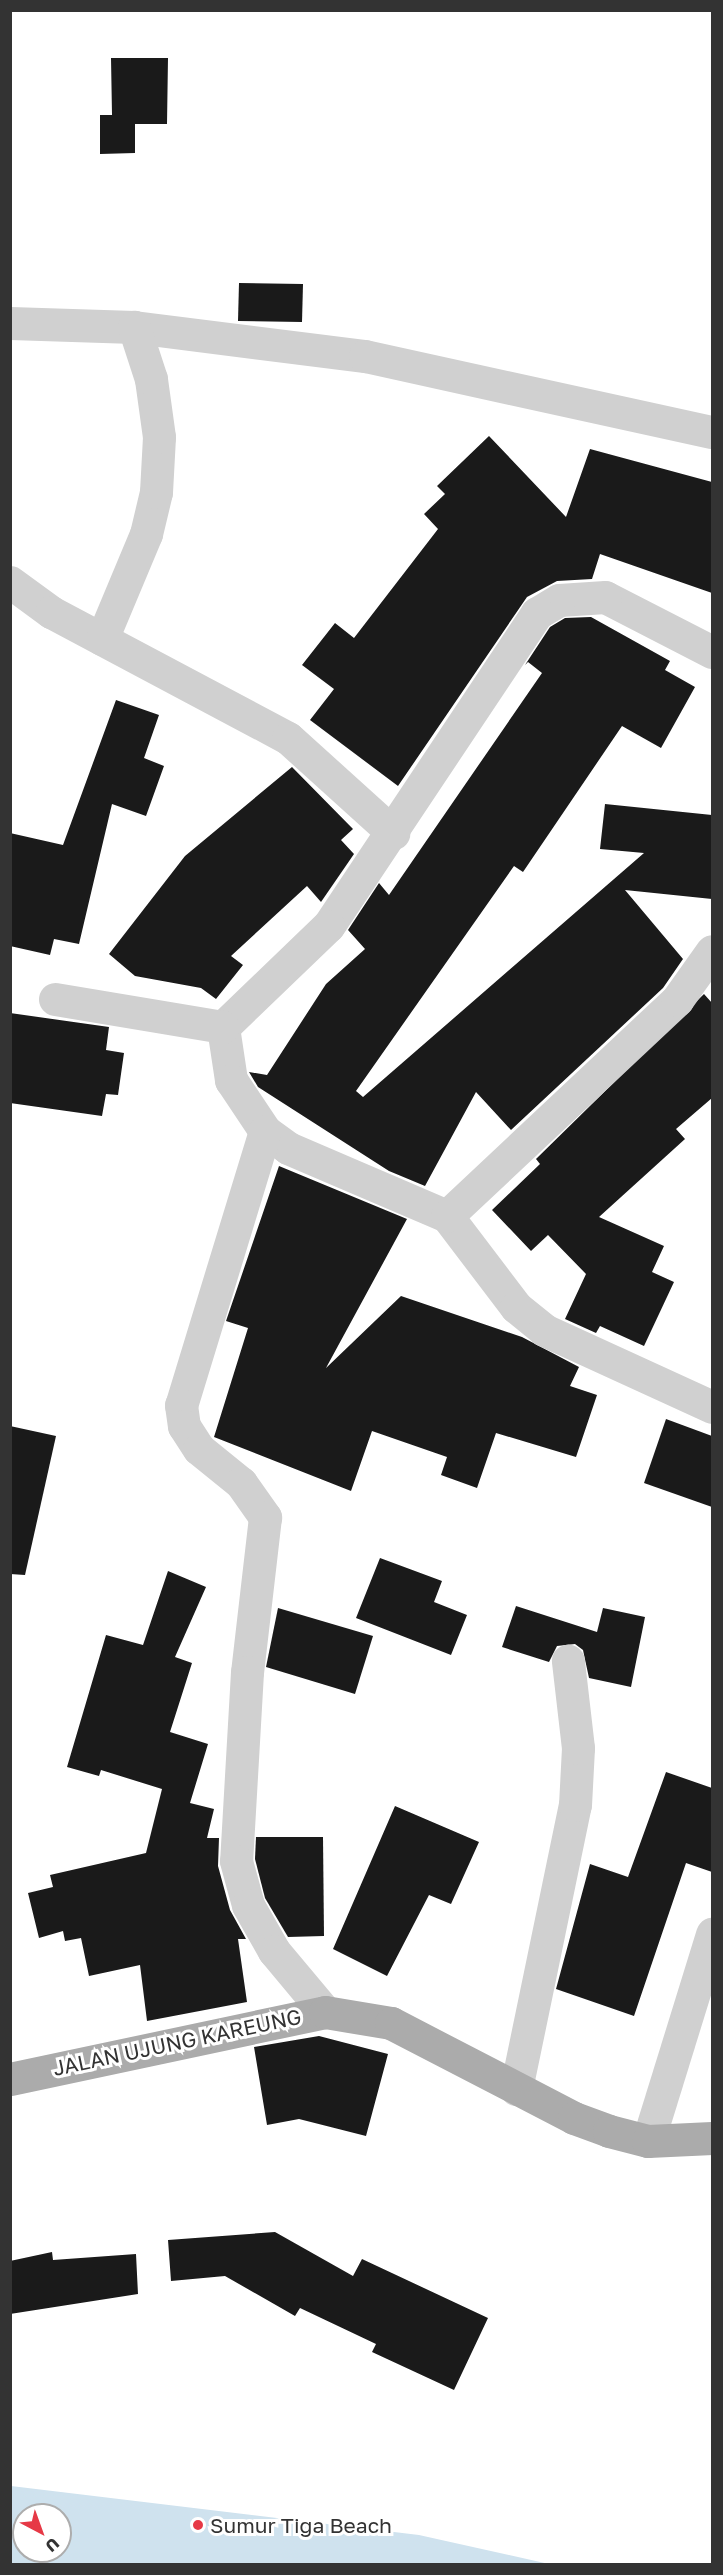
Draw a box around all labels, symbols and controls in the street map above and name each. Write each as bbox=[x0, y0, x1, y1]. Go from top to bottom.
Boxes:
street label: JALAN UJUNG KAREUNG bbox=[50, 2003, 304, 2081]
north arrow bbox=[12, 2503, 72, 2563]
place label: Sumur Tiga Beach bbox=[210, 2512, 392, 2538]
marker: Sumur Tiga Beach bbox=[191, 2518, 205, 2532]
text: U bbox=[42, 2534, 63, 2556]

